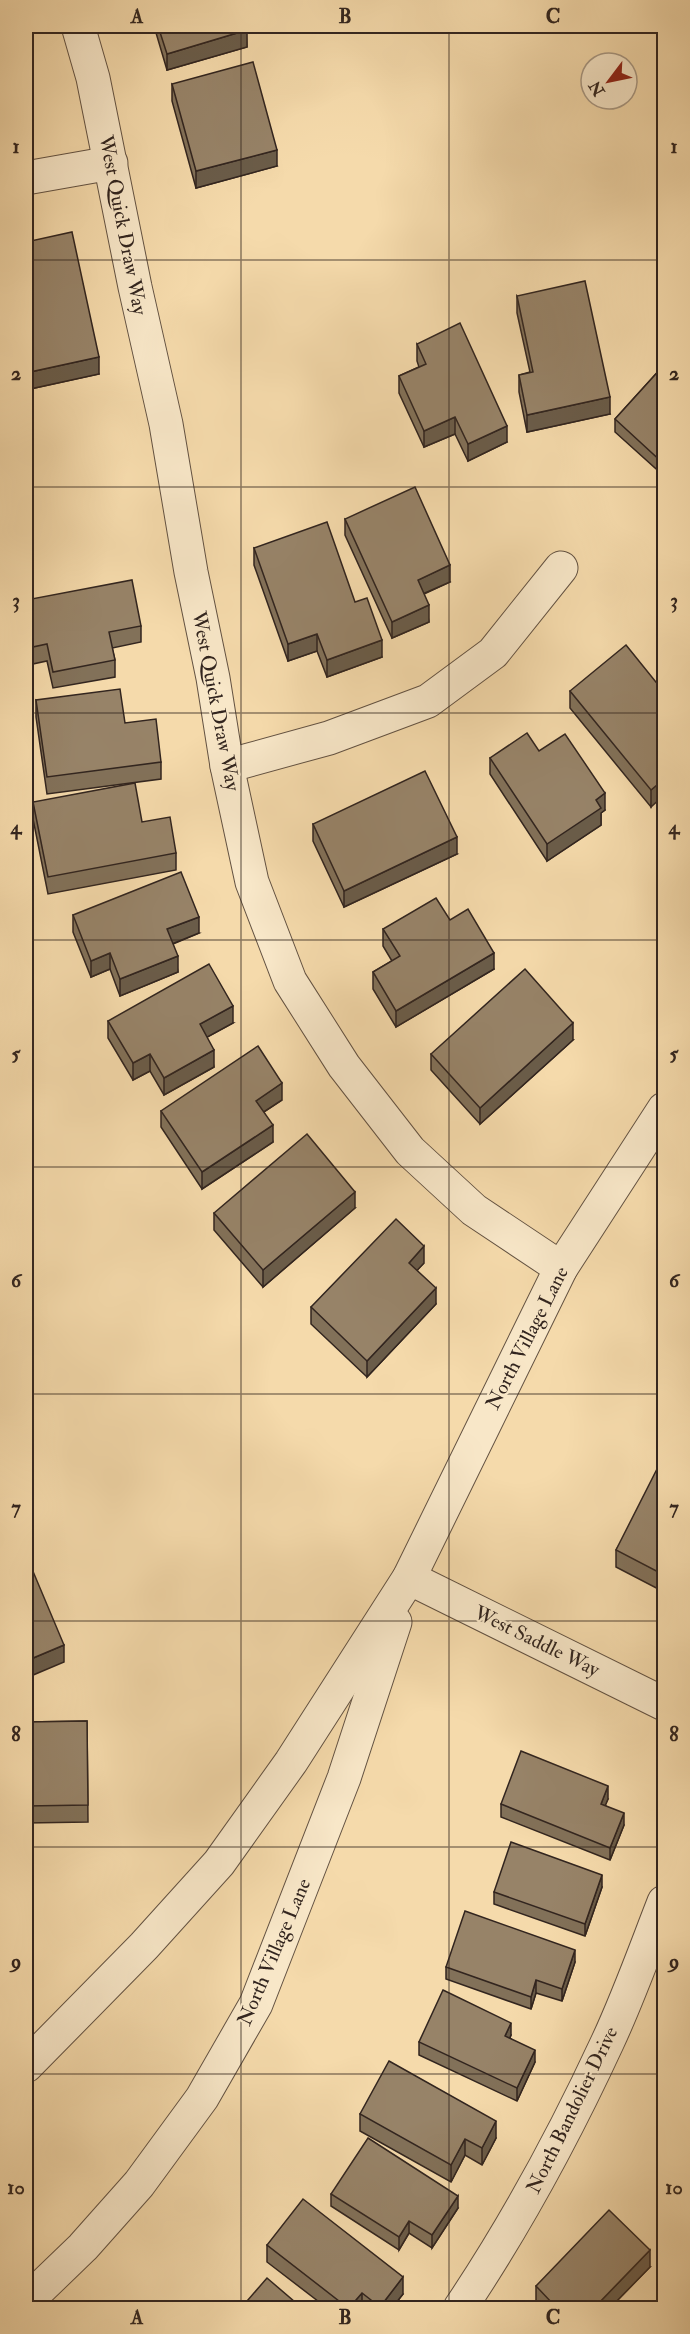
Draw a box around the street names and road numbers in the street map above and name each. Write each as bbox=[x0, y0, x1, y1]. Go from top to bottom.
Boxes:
street label: West Quick Draw Way bbox=[93, 132, 153, 318]
street label: West Quick Draw Way bbox=[186, 608, 246, 794]
street label: North Village Lane bbox=[480, 1262, 574, 1414]
street label: West Saddle Way bbox=[469, 1599, 605, 1683]
street label: North Village Lane bbox=[232, 1875, 316, 2029]
street label: North Bandolier Drive bbox=[521, 2022, 623, 2198]

